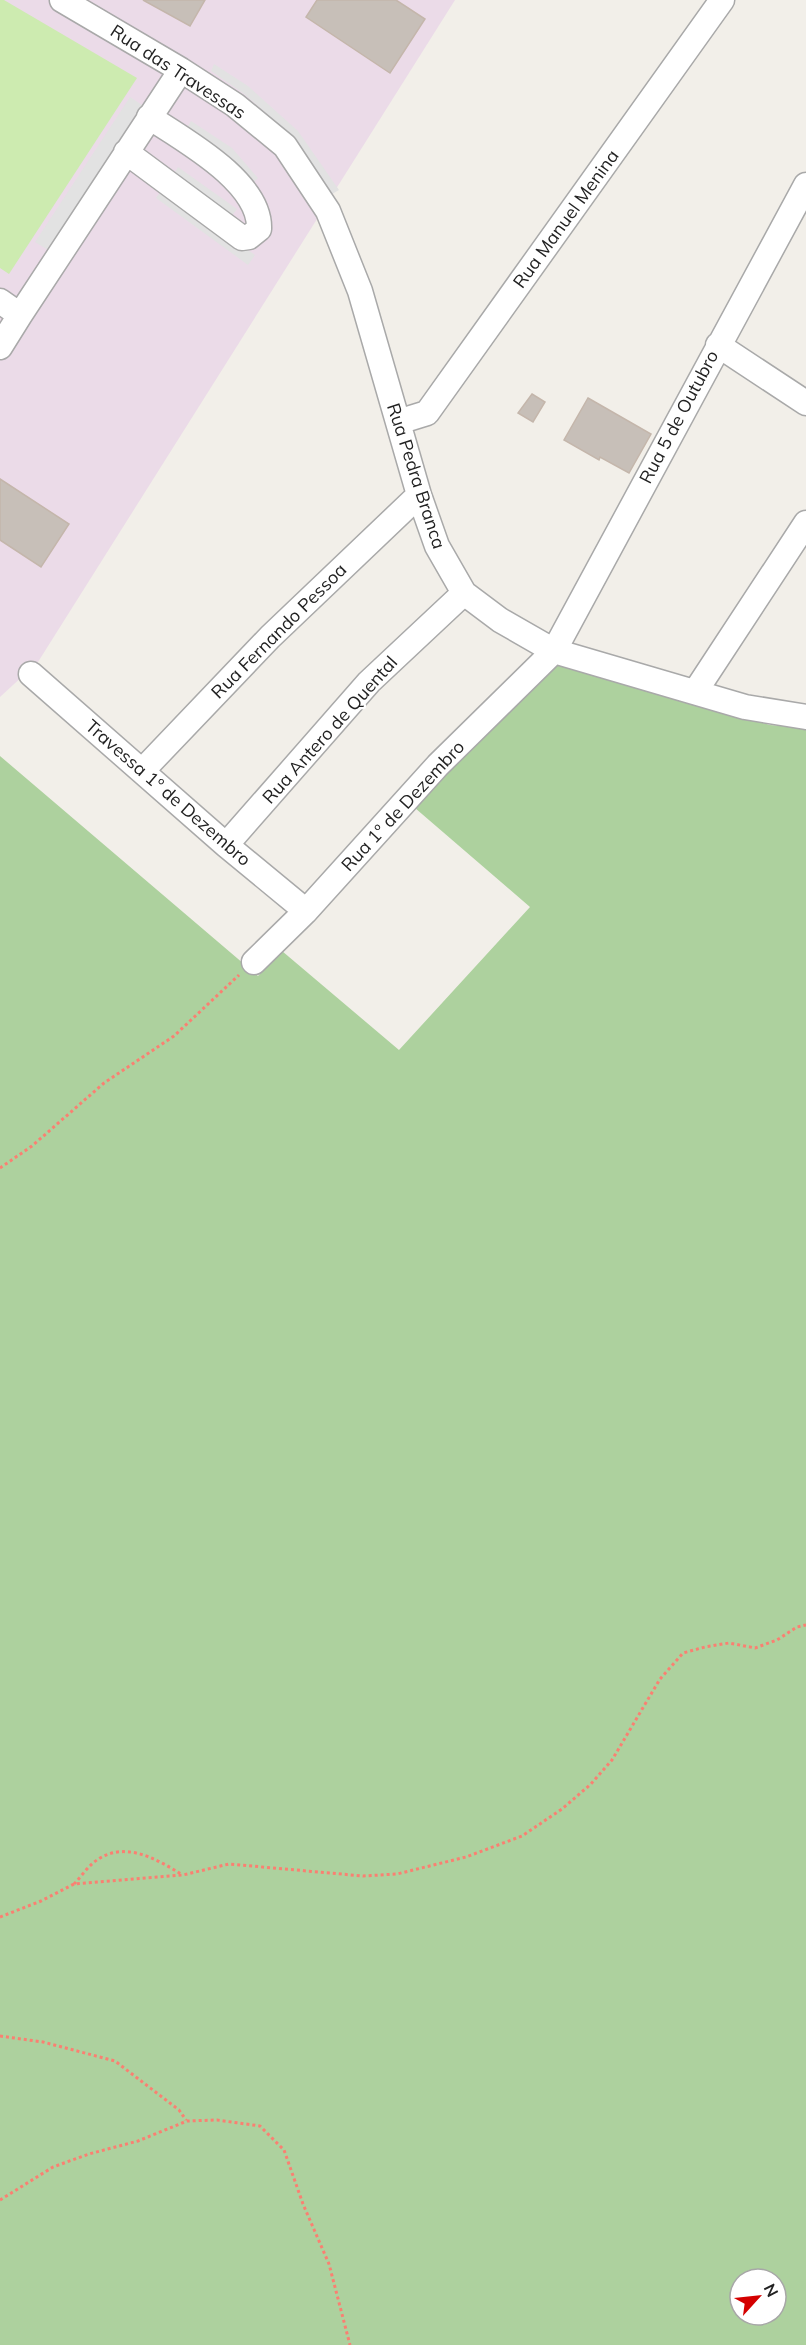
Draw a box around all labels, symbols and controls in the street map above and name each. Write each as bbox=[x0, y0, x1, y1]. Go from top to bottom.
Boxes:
street label: Rua das Travessas bbox=[106, 19, 250, 124]
street label: Rua Manuel Menina bbox=[508, 145, 624, 293]
street label: Rua 5 de Outubro bbox=[634, 346, 723, 487]
street label: Rua Pedra Branca bbox=[382, 400, 451, 552]
street label: Rua Fernando Pessoa bbox=[206, 558, 351, 703]
street label: Rua Antero de Quental bbox=[257, 651, 402, 808]
street label: Travessa 1º de Dezembro bbox=[81, 715, 256, 871]
street label: Rua 1º de Dezembro bbox=[336, 735, 469, 876]
north arrow bbox=[728, 2267, 788, 2327]
text: N bbox=[760, 2280, 783, 2300]

